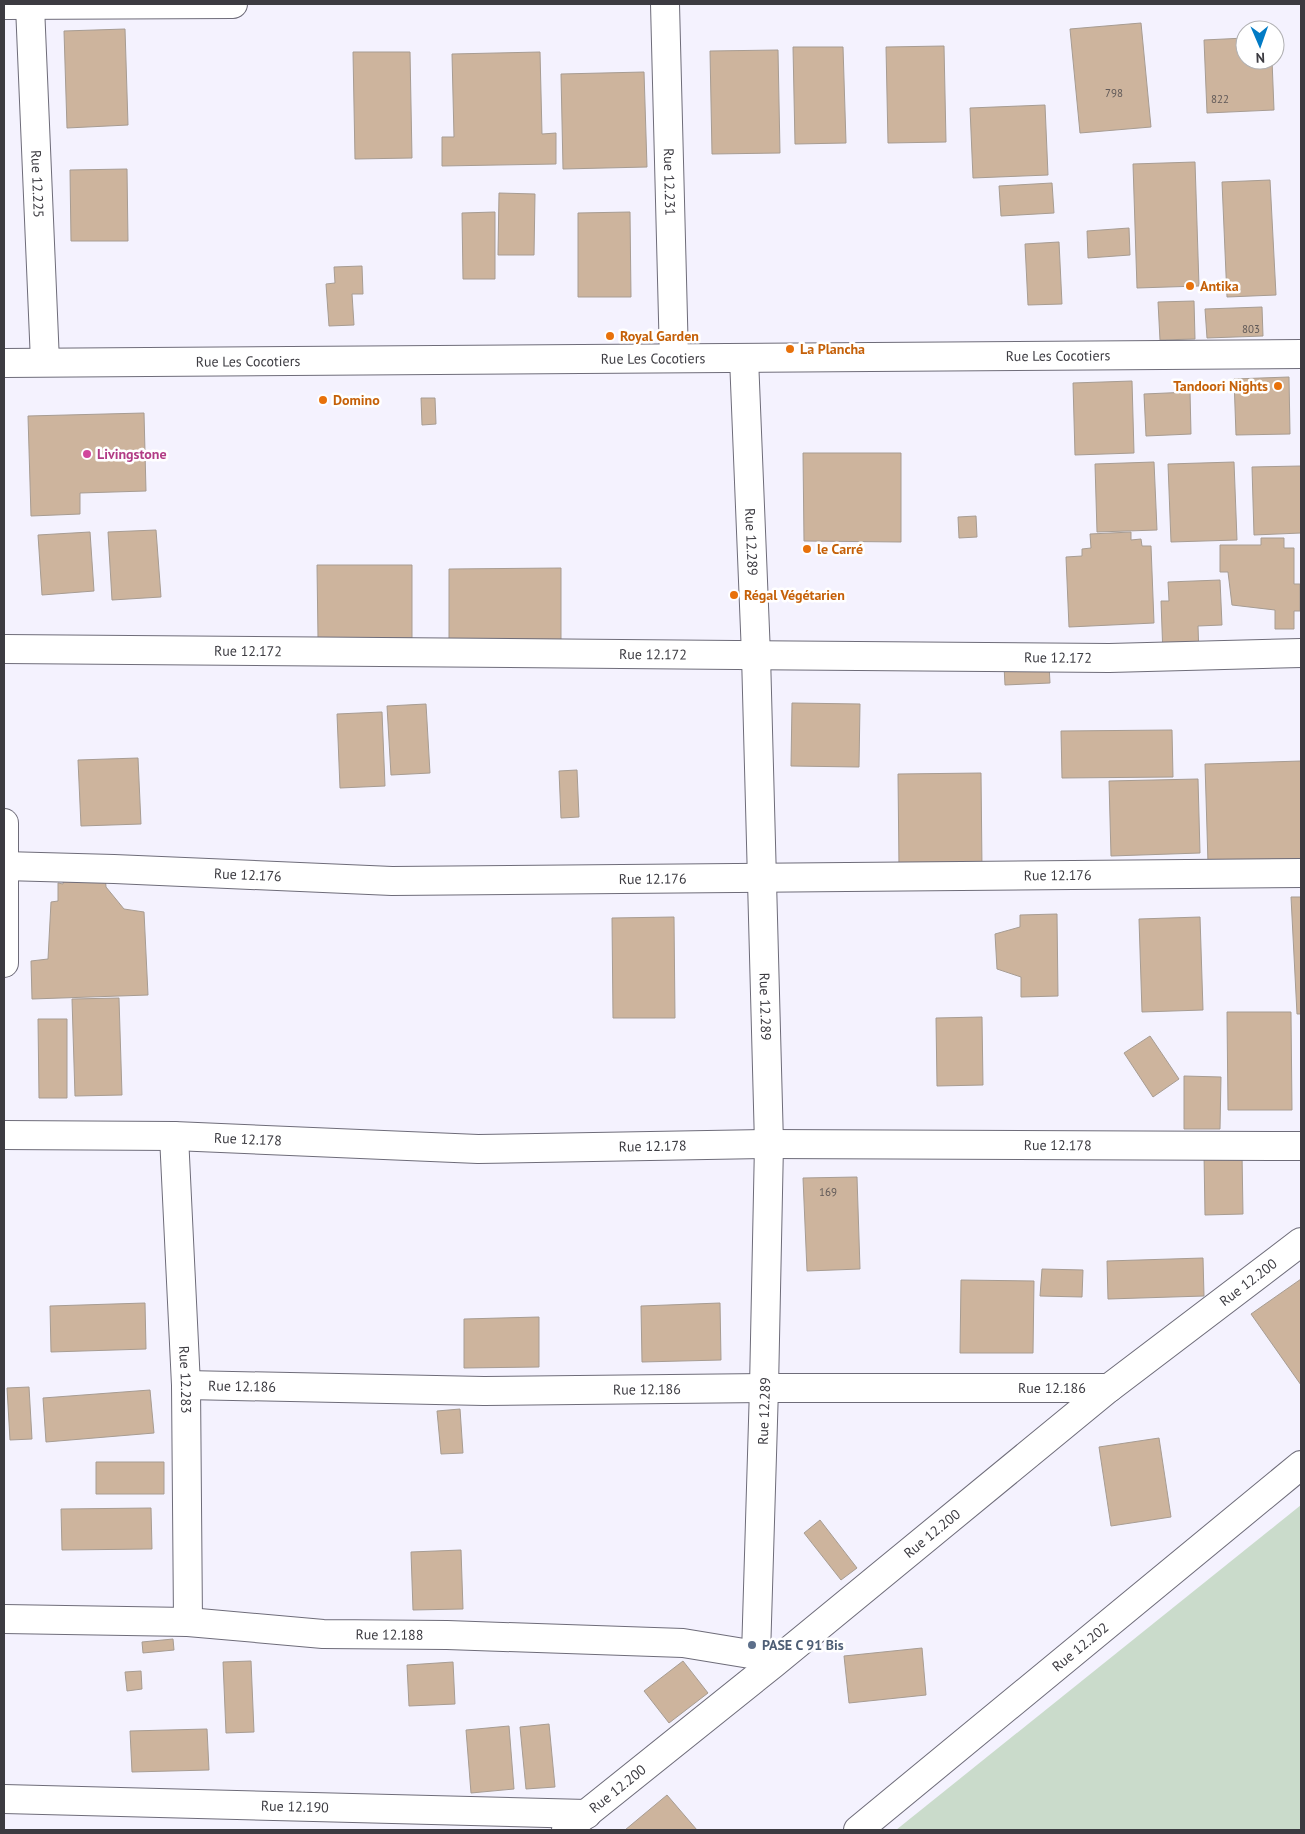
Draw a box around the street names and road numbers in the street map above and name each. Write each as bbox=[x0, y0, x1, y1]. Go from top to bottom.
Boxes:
street label: Rue 12.231 bbox=[660, 148, 679, 216]
street label: Rue 12.225 bbox=[27, 150, 48, 218]
street label: Rue Les Cocotiers bbox=[1006, 346, 1110, 365]
street label: Rue Les Cocotiers bbox=[601, 349, 705, 368]
street label: Rue Les Cocotiers bbox=[196, 352, 300, 371]
street label: Rue 12.289 bbox=[741, 508, 762, 576]
street label: Rue 12.172 bbox=[214, 642, 282, 660]
street label: Rue 12.172 bbox=[619, 645, 687, 664]
street label: Rue 12.172 bbox=[1024, 648, 1092, 667]
street label: Rue 12.176 bbox=[214, 864, 282, 885]
street label: Rue 12.176 bbox=[1024, 866, 1092, 884]
street label: Rue 12.176 bbox=[619, 869, 687, 888]
street label: Rue 12.289 bbox=[755, 972, 775, 1041]
street label: Rue 12.178 bbox=[214, 1129, 282, 1150]
street label: Rue 12.178 bbox=[619, 1136, 687, 1156]
street label: Rue 12.178 bbox=[1024, 1136, 1092, 1154]
street label: Rue 12.200 bbox=[1216, 1254, 1281, 1310]
street label: Rue 12.283 bbox=[175, 1345, 195, 1414]
street label: Rue 12.186 bbox=[208, 1376, 276, 1396]
street label: Rue 12.289 bbox=[754, 1377, 774, 1445]
street label: Rue 12.186 bbox=[1018, 1379, 1086, 1397]
street label: Rue 12.186 bbox=[613, 1380, 681, 1399]
street label: Rue 12.200 bbox=[900, 1505, 964, 1562]
street label: Rue 12.202 bbox=[1048, 1618, 1112, 1675]
street label: Rue 12.188 bbox=[355, 1625, 423, 1644]
street label: Rue 12.200 bbox=[585, 1760, 650, 1817]
street label: Rue 12.190 bbox=[261, 1797, 329, 1816]

